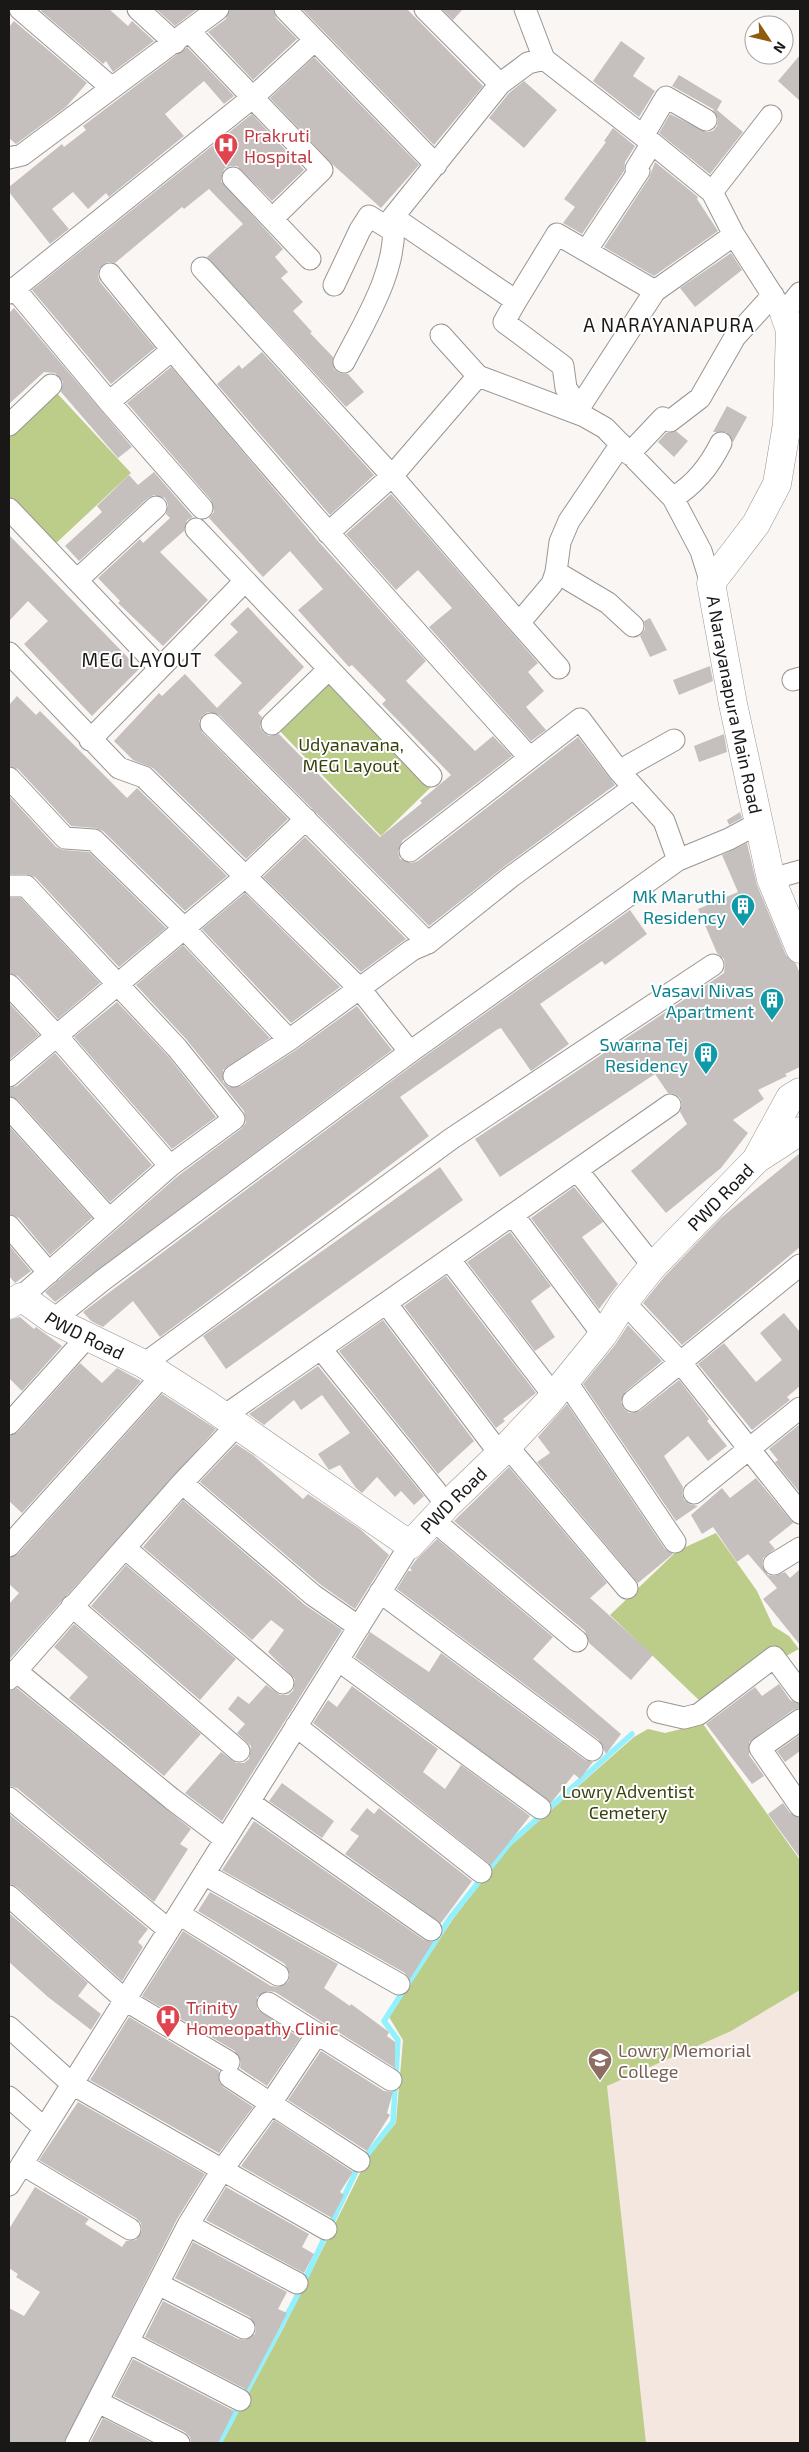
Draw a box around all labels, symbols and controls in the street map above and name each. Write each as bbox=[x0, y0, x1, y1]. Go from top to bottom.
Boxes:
north arrow bbox=[744, 15, 794, 65]
text: N bbox=[770, 39, 790, 57]
place label: Prakruti Hospital bbox=[244, 124, 313, 167]
hospital icon: Prakruti Hospital bbox=[213, 132, 239, 166]
district label: A NARAYANAPURA bbox=[583, 313, 755, 336]
street label: A Narayanapura Main Road bbox=[702, 593, 767, 816]
district label: MEG LAYOUT bbox=[82, 648, 202, 671]
park label: Udyanavana, MEG Layout bbox=[298, 733, 404, 776]
place label: Mk Maruthi Residency bbox=[632, 885, 726, 928]
building icon: Mk Maruthi Residency bbox=[730, 893, 756, 927]
place label: Vasavi Nivas Apartment bbox=[651, 979, 754, 1022]
building icon: Vasavi Nivas Apartment bbox=[759, 987, 785, 1021]
place label: Swarna Tej Residency bbox=[600, 1033, 688, 1076]
building icon: Swarna Tej Residency bbox=[693, 1041, 719, 1075]
street label: PWD Road bbox=[683, 1159, 758, 1235]
street label: PWD Road bbox=[41, 1307, 128, 1364]
street label: PWD Road bbox=[415, 1462, 491, 1538]
park label: Lowry Adventist Cemetery bbox=[562, 1780, 694, 1823]
place label: Trinity Homeopathy Clinic bbox=[186, 1996, 339, 2039]
hospital icon: Trinity Homeopathy Clinic bbox=[155, 2004, 181, 2038]
place label: Lowry Memorial College bbox=[618, 2039, 752, 2082]
school or university icon: Lowry Memorial College bbox=[587, 2047, 613, 2081]

